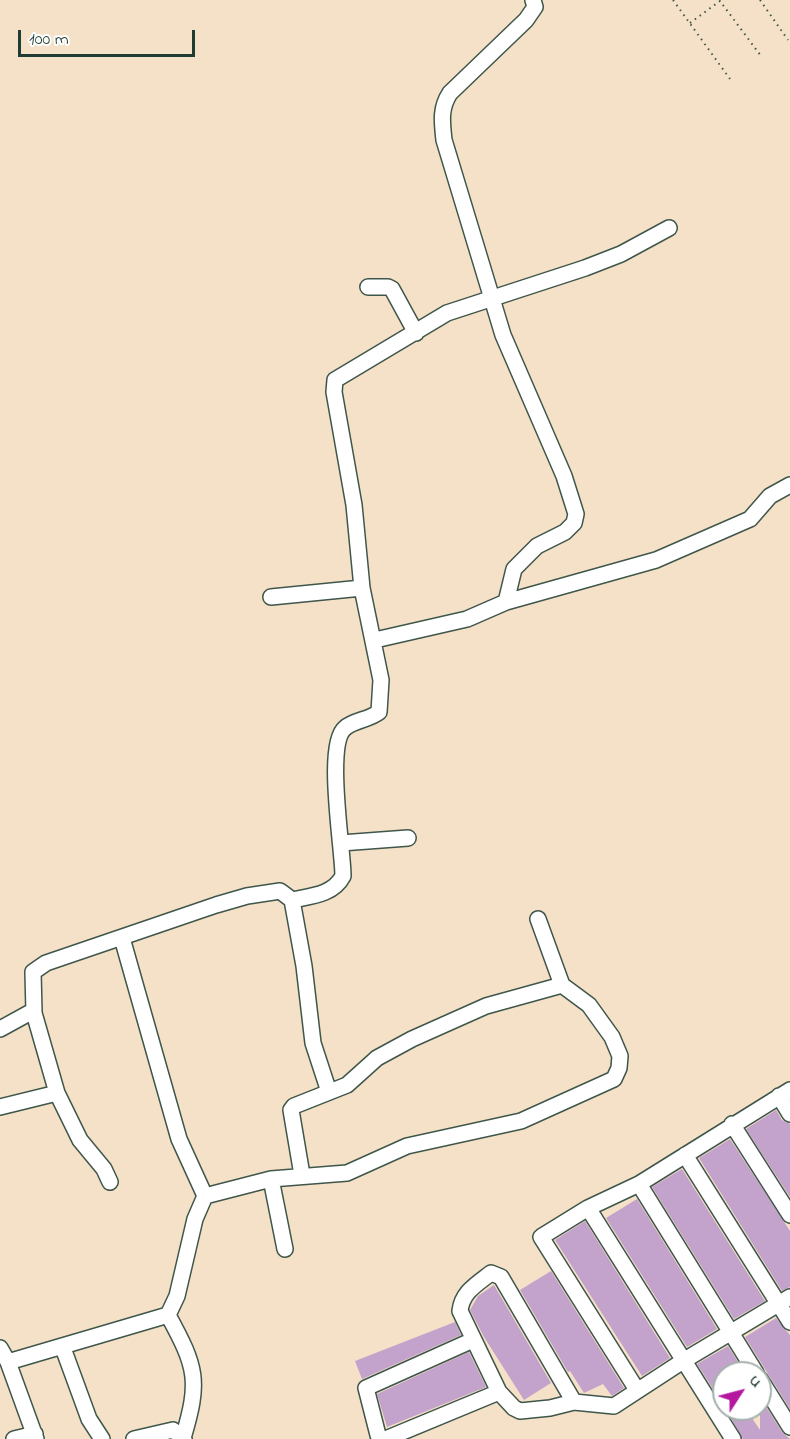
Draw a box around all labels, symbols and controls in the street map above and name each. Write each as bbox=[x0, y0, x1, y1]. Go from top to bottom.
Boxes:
scale bar bbox=[21, 18, 198, 56]
text: 100 m bbox=[29, 27, 69, 53]
north arrow bbox=[712, 1361, 772, 1421]
text: U bbox=[742, 1370, 768, 1393]

